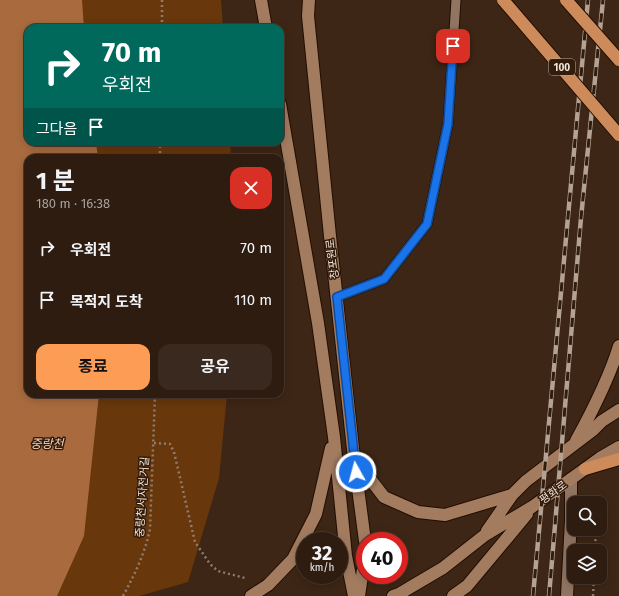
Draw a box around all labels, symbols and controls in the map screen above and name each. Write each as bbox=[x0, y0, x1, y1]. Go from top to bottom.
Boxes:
pin bbox=[436, 29, 470, 63]
icon: arrive bbox=[442, 35, 464, 57]
text: 70 m bbox=[102, 36, 161, 69]
icon: right bbox=[36, 40, 88, 92]
road number: 100 bbox=[549, 59, 575, 75]
text: 우회전 bbox=[102, 74, 152, 96]
icon: arrive bbox=[85, 116, 107, 138]
text: 그다음 bbox=[36, 120, 77, 138]
text: 1 분 bbox=[36, 167, 75, 195]
button: close bbox=[230, 167, 272, 209]
text: 180 m · 16:38 bbox=[36, 196, 110, 211]
icon: right bbox=[36, 237, 58, 259]
street label: 창포원로 bbox=[324, 238, 341, 280]
text: 70 m bbox=[240, 239, 272, 257]
text: 우회전 bbox=[70, 241, 111, 259]
icon: arrive bbox=[36, 289, 58, 311]
text: 110 m bbox=[234, 291, 272, 309]
text: 목적지 도착 bbox=[70, 293, 143, 311]
button: 종료 bbox=[36, 344, 150, 390]
button: 공유 bbox=[158, 344, 272, 390]
water label: 중랑천 bbox=[30, 437, 66, 451]
position arrow bbox=[335, 451, 377, 493]
street label: 중랑천서자전거길 bbox=[133, 456, 152, 538]
street label: 평화로 bbox=[537, 478, 569, 507]
map controls bbox=[567, 496, 607, 584]
button: search bbox=[567, 496, 607, 536]
speed limit sign: 40 bbox=[356, 532, 408, 584]
text: 32 bbox=[312, 541, 332, 565]
button: layers bbox=[567, 544, 607, 584]
text: km/h bbox=[310, 562, 334, 574]

